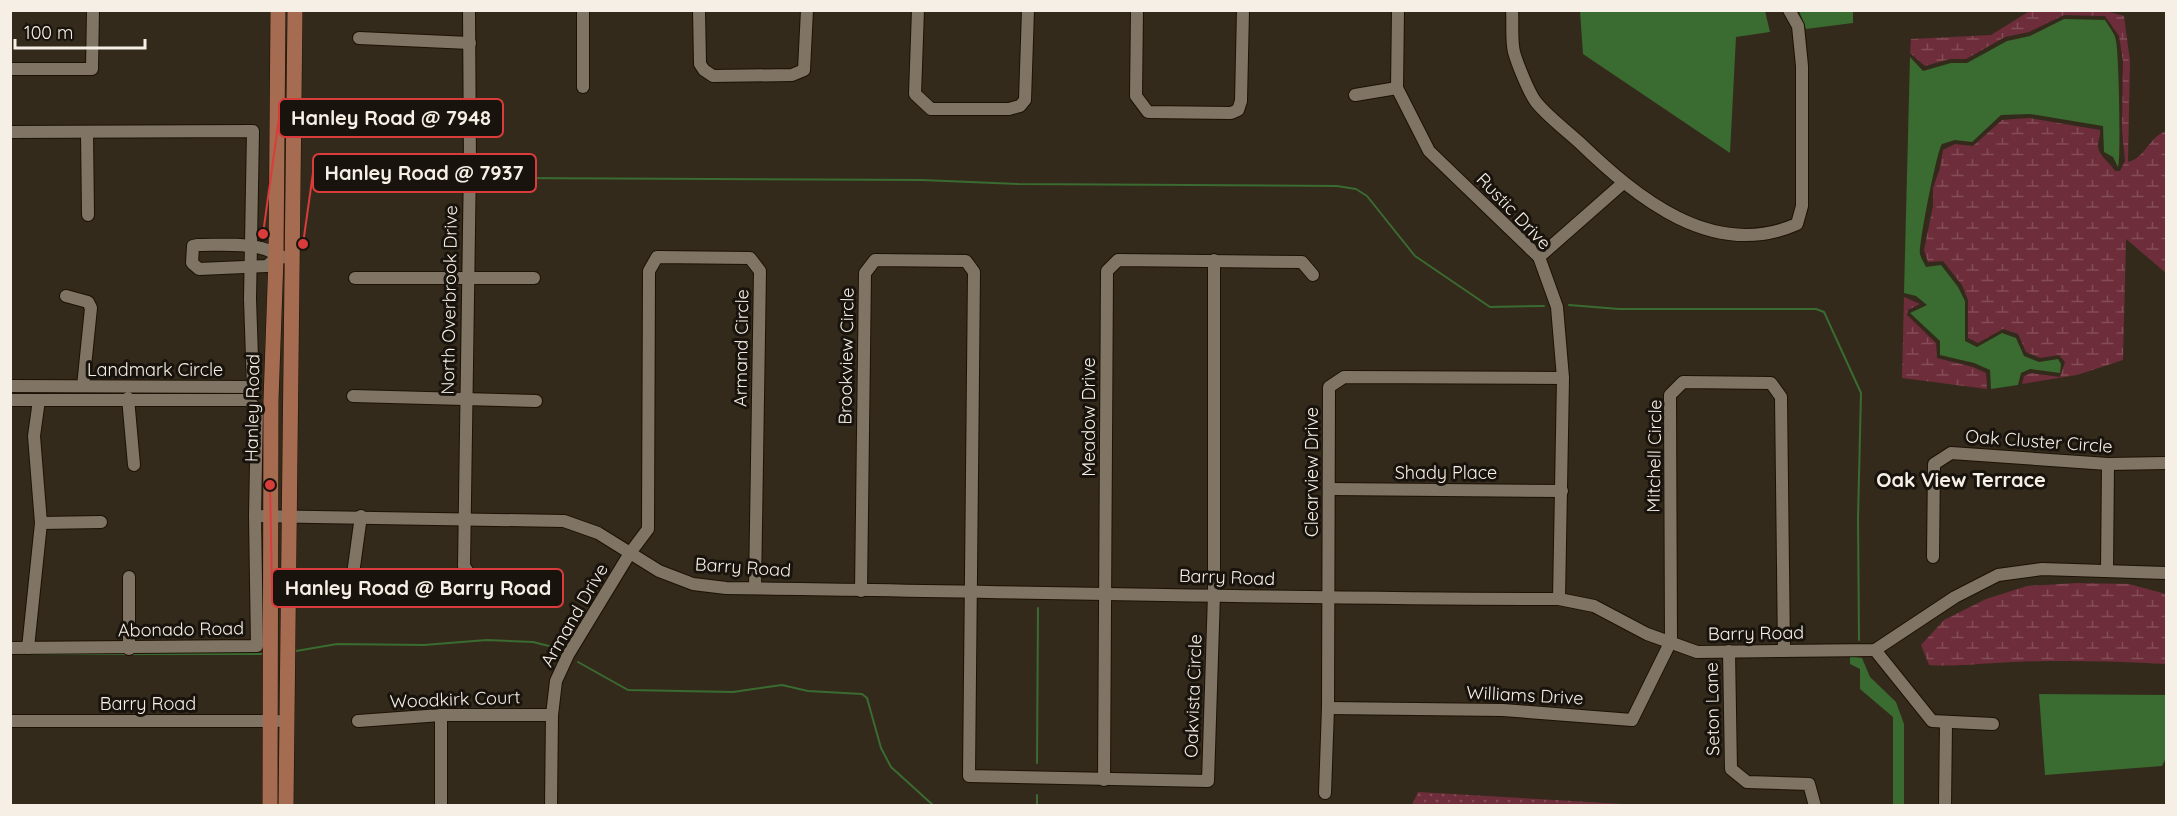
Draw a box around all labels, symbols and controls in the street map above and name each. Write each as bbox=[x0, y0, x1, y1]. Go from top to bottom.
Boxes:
scale bar bbox=[15, 12, 146, 50]
text: 100 m bbox=[24, 21, 73, 44]
callout: Hanley Road @ 7948 bbox=[279, 99, 503, 137]
text: Hanley Road @ 7948 bbox=[291, 105, 491, 130]
callout: Hanley Road @ 7937 bbox=[313, 154, 536, 192]
text: Hanley Road @ 7937 bbox=[325, 160, 523, 185]
street label: Rustic Drive bbox=[1472, 168, 1556, 254]
street label: North Overbrook Drive bbox=[436, 205, 462, 395]
street label: Brookview Circle bbox=[833, 287, 859, 425]
street label: Armand Circle bbox=[728, 289, 754, 407]
street label: Hanley Road bbox=[240, 354, 264, 462]
street label: Meadow Drive bbox=[1077, 357, 1100, 477]
street label: Landmark Circle bbox=[87, 358, 223, 381]
street label: Mitchell Circle bbox=[1642, 399, 1666, 513]
street label: Clearview Drive bbox=[1300, 407, 1323, 537]
street label: Oak Cluster Circle bbox=[1965, 424, 2113, 458]
street label: Shady Place bbox=[1395, 461, 1497, 484]
district label: Oak View Terrace bbox=[1876, 467, 2046, 492]
street label: Barry Road bbox=[694, 552, 792, 582]
street label: Armand Drive bbox=[535, 559, 613, 671]
street label: Barry Road bbox=[1178, 564, 1276, 590]
callout: Hanley Road @ Barry Road bbox=[272, 569, 563, 607]
text: Hanley Road @ Barry Road bbox=[285, 575, 551, 600]
street label: Abonado Road bbox=[118, 616, 244, 642]
street label: Barry Road bbox=[1708, 621, 1804, 645]
street label: Oakvista Circle bbox=[1179, 634, 1207, 758]
street label: Seton Lane bbox=[1700, 662, 1724, 756]
street label: Williams Drive bbox=[1466, 680, 1584, 710]
street label: Woodkirk Court bbox=[389, 685, 521, 713]
street label: Barry Road bbox=[100, 692, 196, 715]

